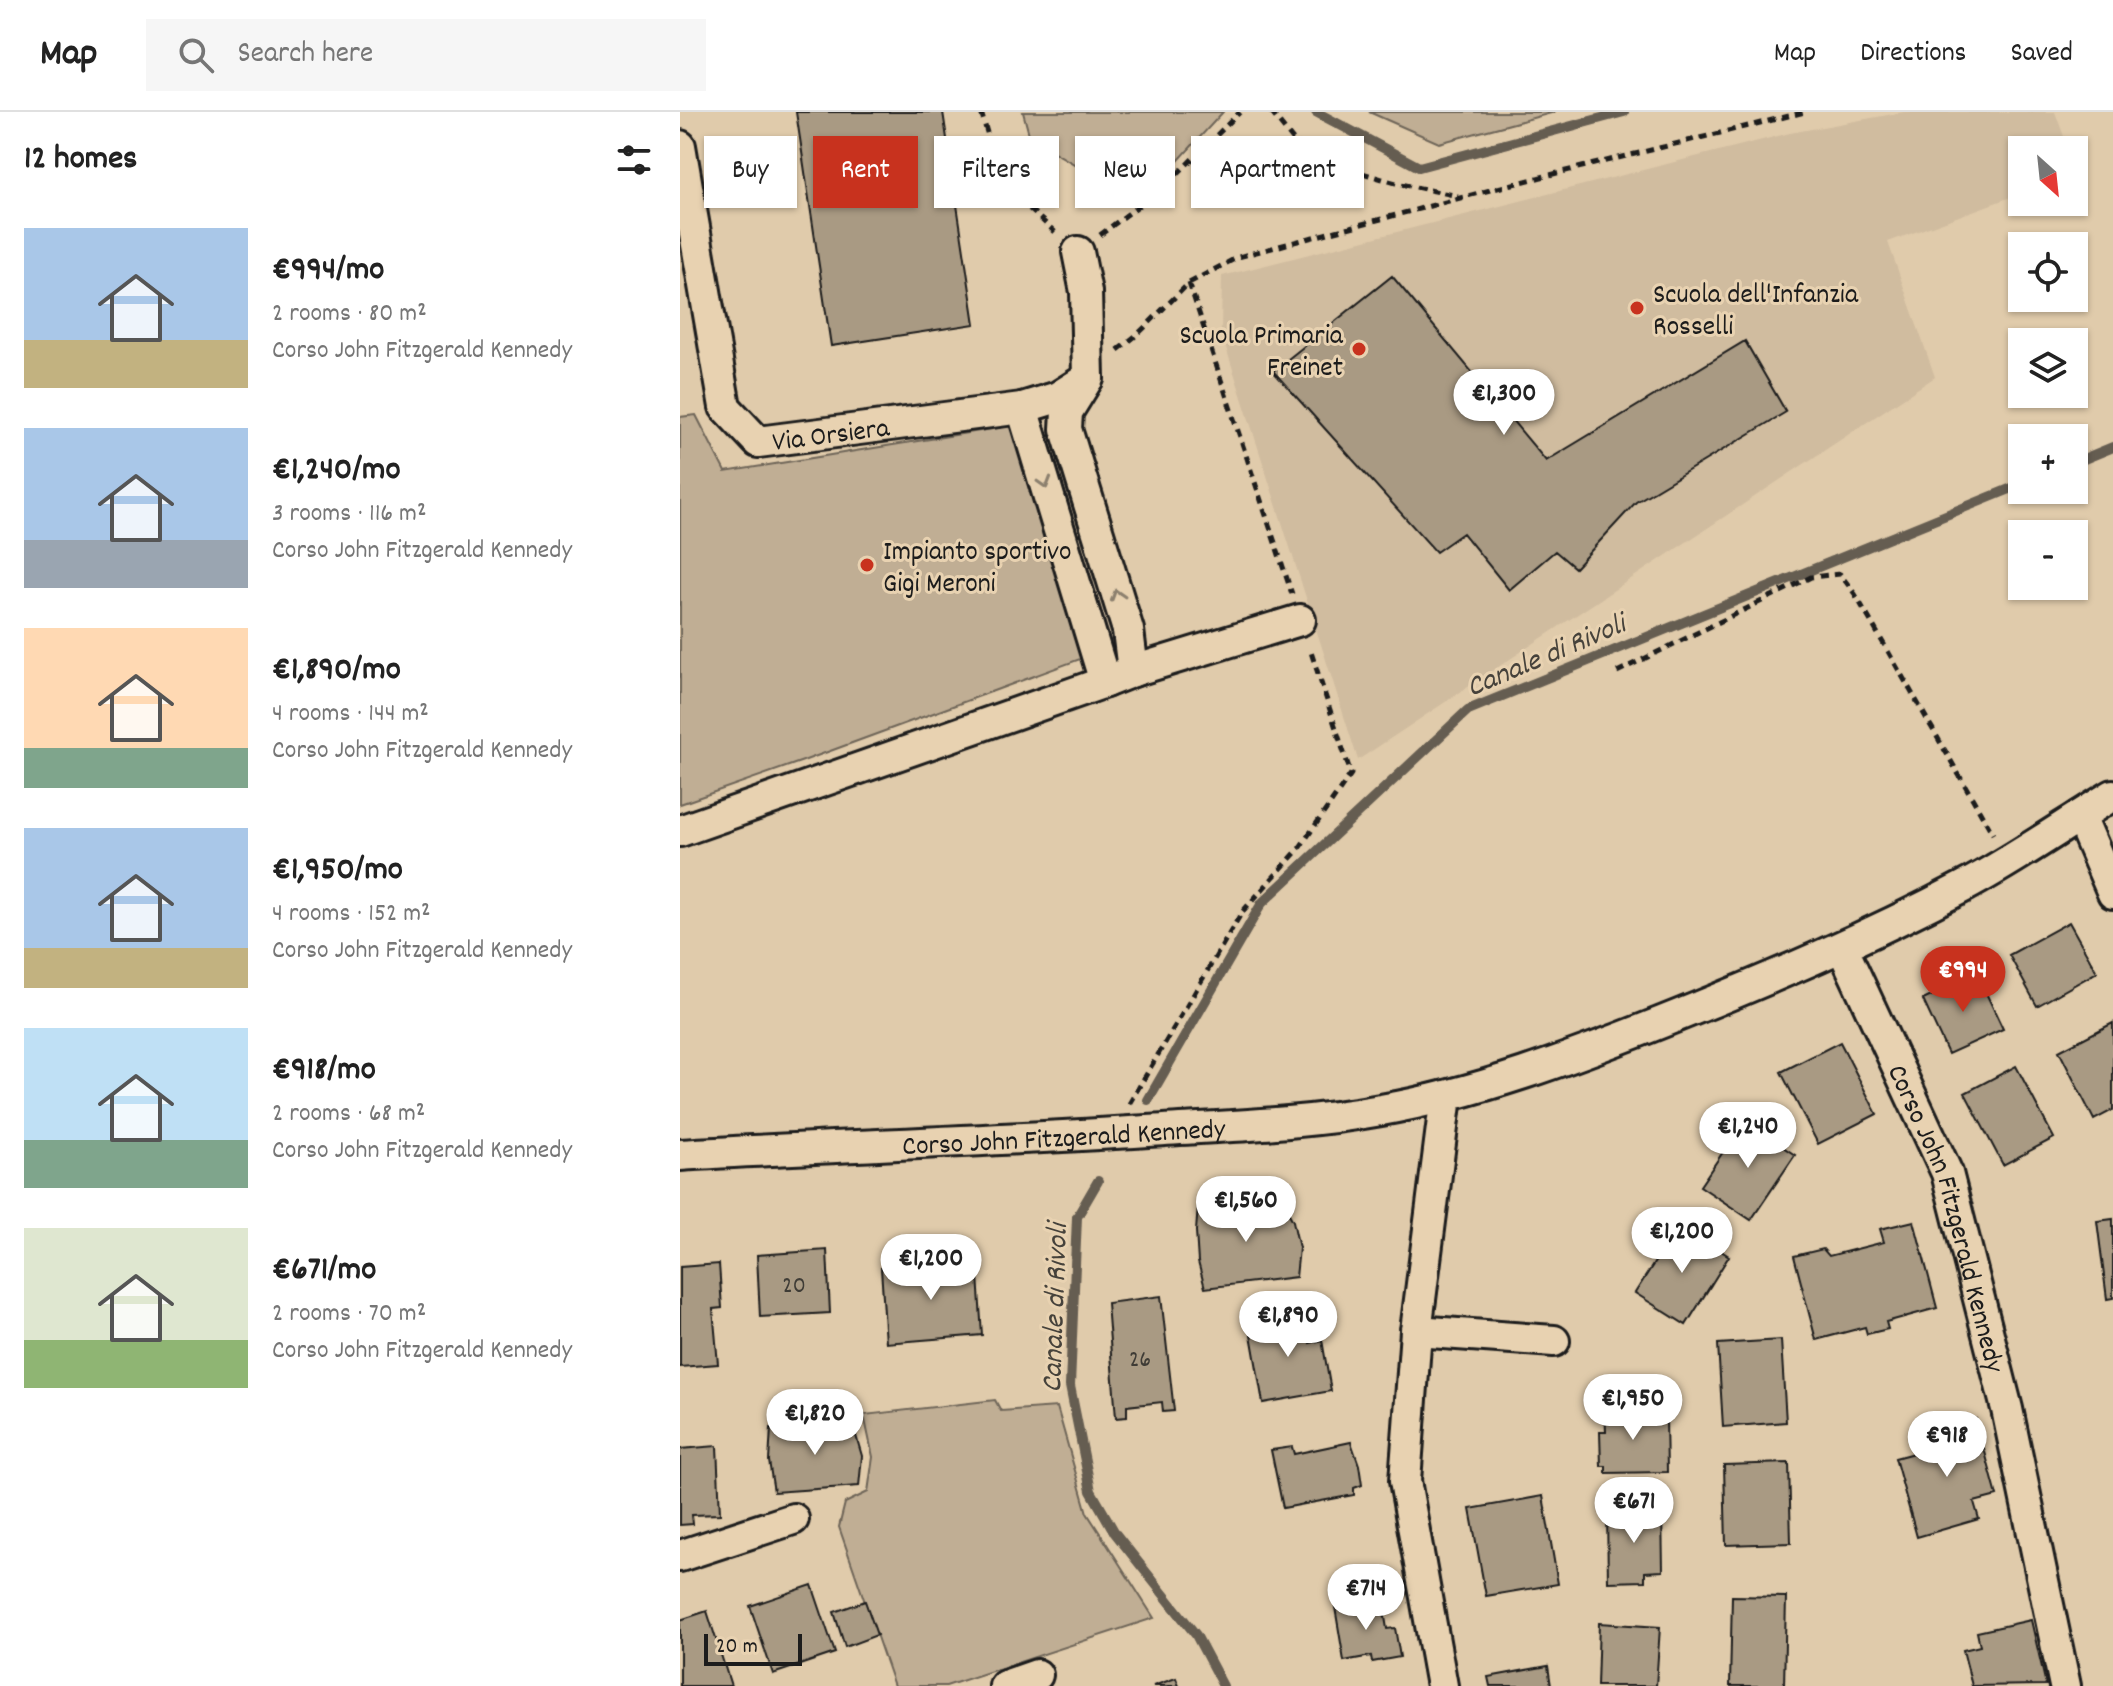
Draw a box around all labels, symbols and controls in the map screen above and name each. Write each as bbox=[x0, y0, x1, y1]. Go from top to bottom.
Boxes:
search box bbox=[146, 19, 706, 91]
text: Map bbox=[40, 28, 98, 83]
icon: search bbox=[174, 33, 218, 77]
text: Search here bbox=[238, 34, 373, 77]
text: Map bbox=[1774, 35, 1816, 75]
text: Directions bbox=[1860, 35, 1966, 75]
text: Saved bbox=[2010, 35, 2073, 75]
text: 12 homes bbox=[24, 136, 137, 185]
chip: Buy bbox=[704, 136, 797, 208]
chip: Rent bbox=[813, 136, 918, 208]
chip: Filters bbox=[934, 136, 1059, 208]
chip: New bbox=[1075, 136, 1175, 208]
chip: Apartment bbox=[1191, 136, 1364, 208]
north arrow bbox=[2008, 136, 2088, 216]
map controls bbox=[2008, 136, 2088, 600]
icon: filters bbox=[612, 138, 656, 182]
button: locate bbox=[2008, 232, 2088, 312]
text: €994/mo bbox=[272, 247, 384, 296]
icon: home bbox=[88, 260, 184, 356]
place label: Scuola dell'Infanzia Rosselli bbox=[1653, 277, 1859, 349]
text: 2 rooms · 80 m² bbox=[272, 296, 427, 333]
marker: Scuola dell'Infanzia Rosselli bbox=[1628, 299, 1646, 317]
place label: Scuola Primaria Freinet bbox=[1179, 318, 1344, 390]
button: layers bbox=[2008, 328, 2088, 408]
text: Corso John Fitzgerald Kennedy bbox=[272, 333, 572, 370]
marker: Scuola Primaria Freinet bbox=[1350, 340, 1368, 358]
pin: €1,300 bbox=[1439, 369, 1569, 437]
text: €1,300 bbox=[1471, 376, 1537, 413]
street label: Via Orsiera bbox=[770, 410, 893, 465]
button: + bbox=[2008, 424, 2088, 504]
text: €1,240/mo bbox=[272, 447, 401, 496]
icon: home bbox=[88, 460, 184, 556]
one-way arrow bbox=[1036, 475, 1052, 489]
text: 3 rooms · 116 m² bbox=[272, 496, 426, 533]
button: − bbox=[2008, 520, 2088, 600]
text: Corso John Fitzgerald Kennedy bbox=[272, 533, 572, 570]
place label: Impianto sportivo Gigi Meroni bbox=[883, 534, 1071, 606]
marker: Impianto sportivo Gigi Meroni bbox=[858, 556, 876, 574]
one-way arrow bbox=[1111, 588, 1127, 602]
water label: Canale di Rivoli bbox=[1461, 604, 1637, 711]
text: €1,890/mo bbox=[272, 647, 401, 696]
icon: home bbox=[88, 660, 184, 756]
text: 4 rooms · 144 m² bbox=[272, 696, 429, 733]
text: Corso John Fitzgerald Kennedy bbox=[272, 733, 572, 770]
text: €1,950/mo bbox=[272, 847, 403, 896]
icon: home bbox=[88, 860, 184, 956]
text: 4 rooms · 152 m² bbox=[272, 896, 431, 933]
text: Corso John Fitzgerald Kennedy bbox=[272, 933, 572, 970]
pin: €994 bbox=[1916, 946, 2010, 1014]
text: €994 bbox=[1938, 953, 1988, 990]
text: €918/mo bbox=[272, 1047, 376, 1096]
street label: Corso John Fitzgerald Kennedy bbox=[1874, 1059, 2012, 1378]
icon: home bbox=[88, 1060, 184, 1156]
text: 2 rooms · 68 m² bbox=[272, 1096, 425, 1133]
pin: €1,240 bbox=[1683, 1102, 1813, 1170]
text: €1,240 bbox=[1717, 1109, 1779, 1146]
street label: Corso John Fitzgerald Kennedy bbox=[901, 1111, 1227, 1169]
text: Corso John Fitzgerald Kennedy bbox=[272, 1133, 572, 1170]
pin: €1,560 bbox=[1181, 1176, 1311, 1244]
text: €1,560 bbox=[1214, 1183, 1278, 1220]
pin: €1,200 bbox=[1617, 1207, 1747, 1275]
text: €1,200 bbox=[1650, 1214, 1714, 1251]
water label: Canale di Rivoli bbox=[1033, 1218, 1082, 1393]
pin: €1,200 bbox=[866, 1234, 996, 1302]
text: €1,200 bbox=[899, 1241, 963, 1278]
text: €671/mo bbox=[272, 1247, 376, 1296]
icon: home bbox=[88, 1260, 184, 1356]
house number: 20 bbox=[782, 1270, 806, 1304]
pin: €1,890 bbox=[1223, 1291, 1353, 1359]
text: 2 rooms · 70 m² bbox=[272, 1296, 426, 1333]
text: €1,890 bbox=[1257, 1298, 1319, 1335]
text: Corso John Fitzgerald Kennedy bbox=[272, 1333, 572, 1370]
house number: 26 bbox=[1129, 1344, 1151, 1378]
pin: €1,950 bbox=[1568, 1374, 1698, 1442]
text: €1,950 bbox=[1601, 1381, 1665, 1418]
pin: €1,820 bbox=[750, 1389, 880, 1457]
text: €1,820 bbox=[784, 1396, 846, 1433]
pin: €918 bbox=[1900, 1411, 1994, 1479]
text: €918 bbox=[1926, 1418, 1968, 1455]
pin: €671 bbox=[1587, 1477, 1681, 1545]
text: €671 bbox=[1613, 1484, 1655, 1521]
pin: €714 bbox=[1319, 1564, 1413, 1632]
text: €714 bbox=[1346, 1571, 1386, 1608]
scale bar bbox=[704, 1630, 802, 1666]
text: 20 m bbox=[716, 1632, 758, 1663]

